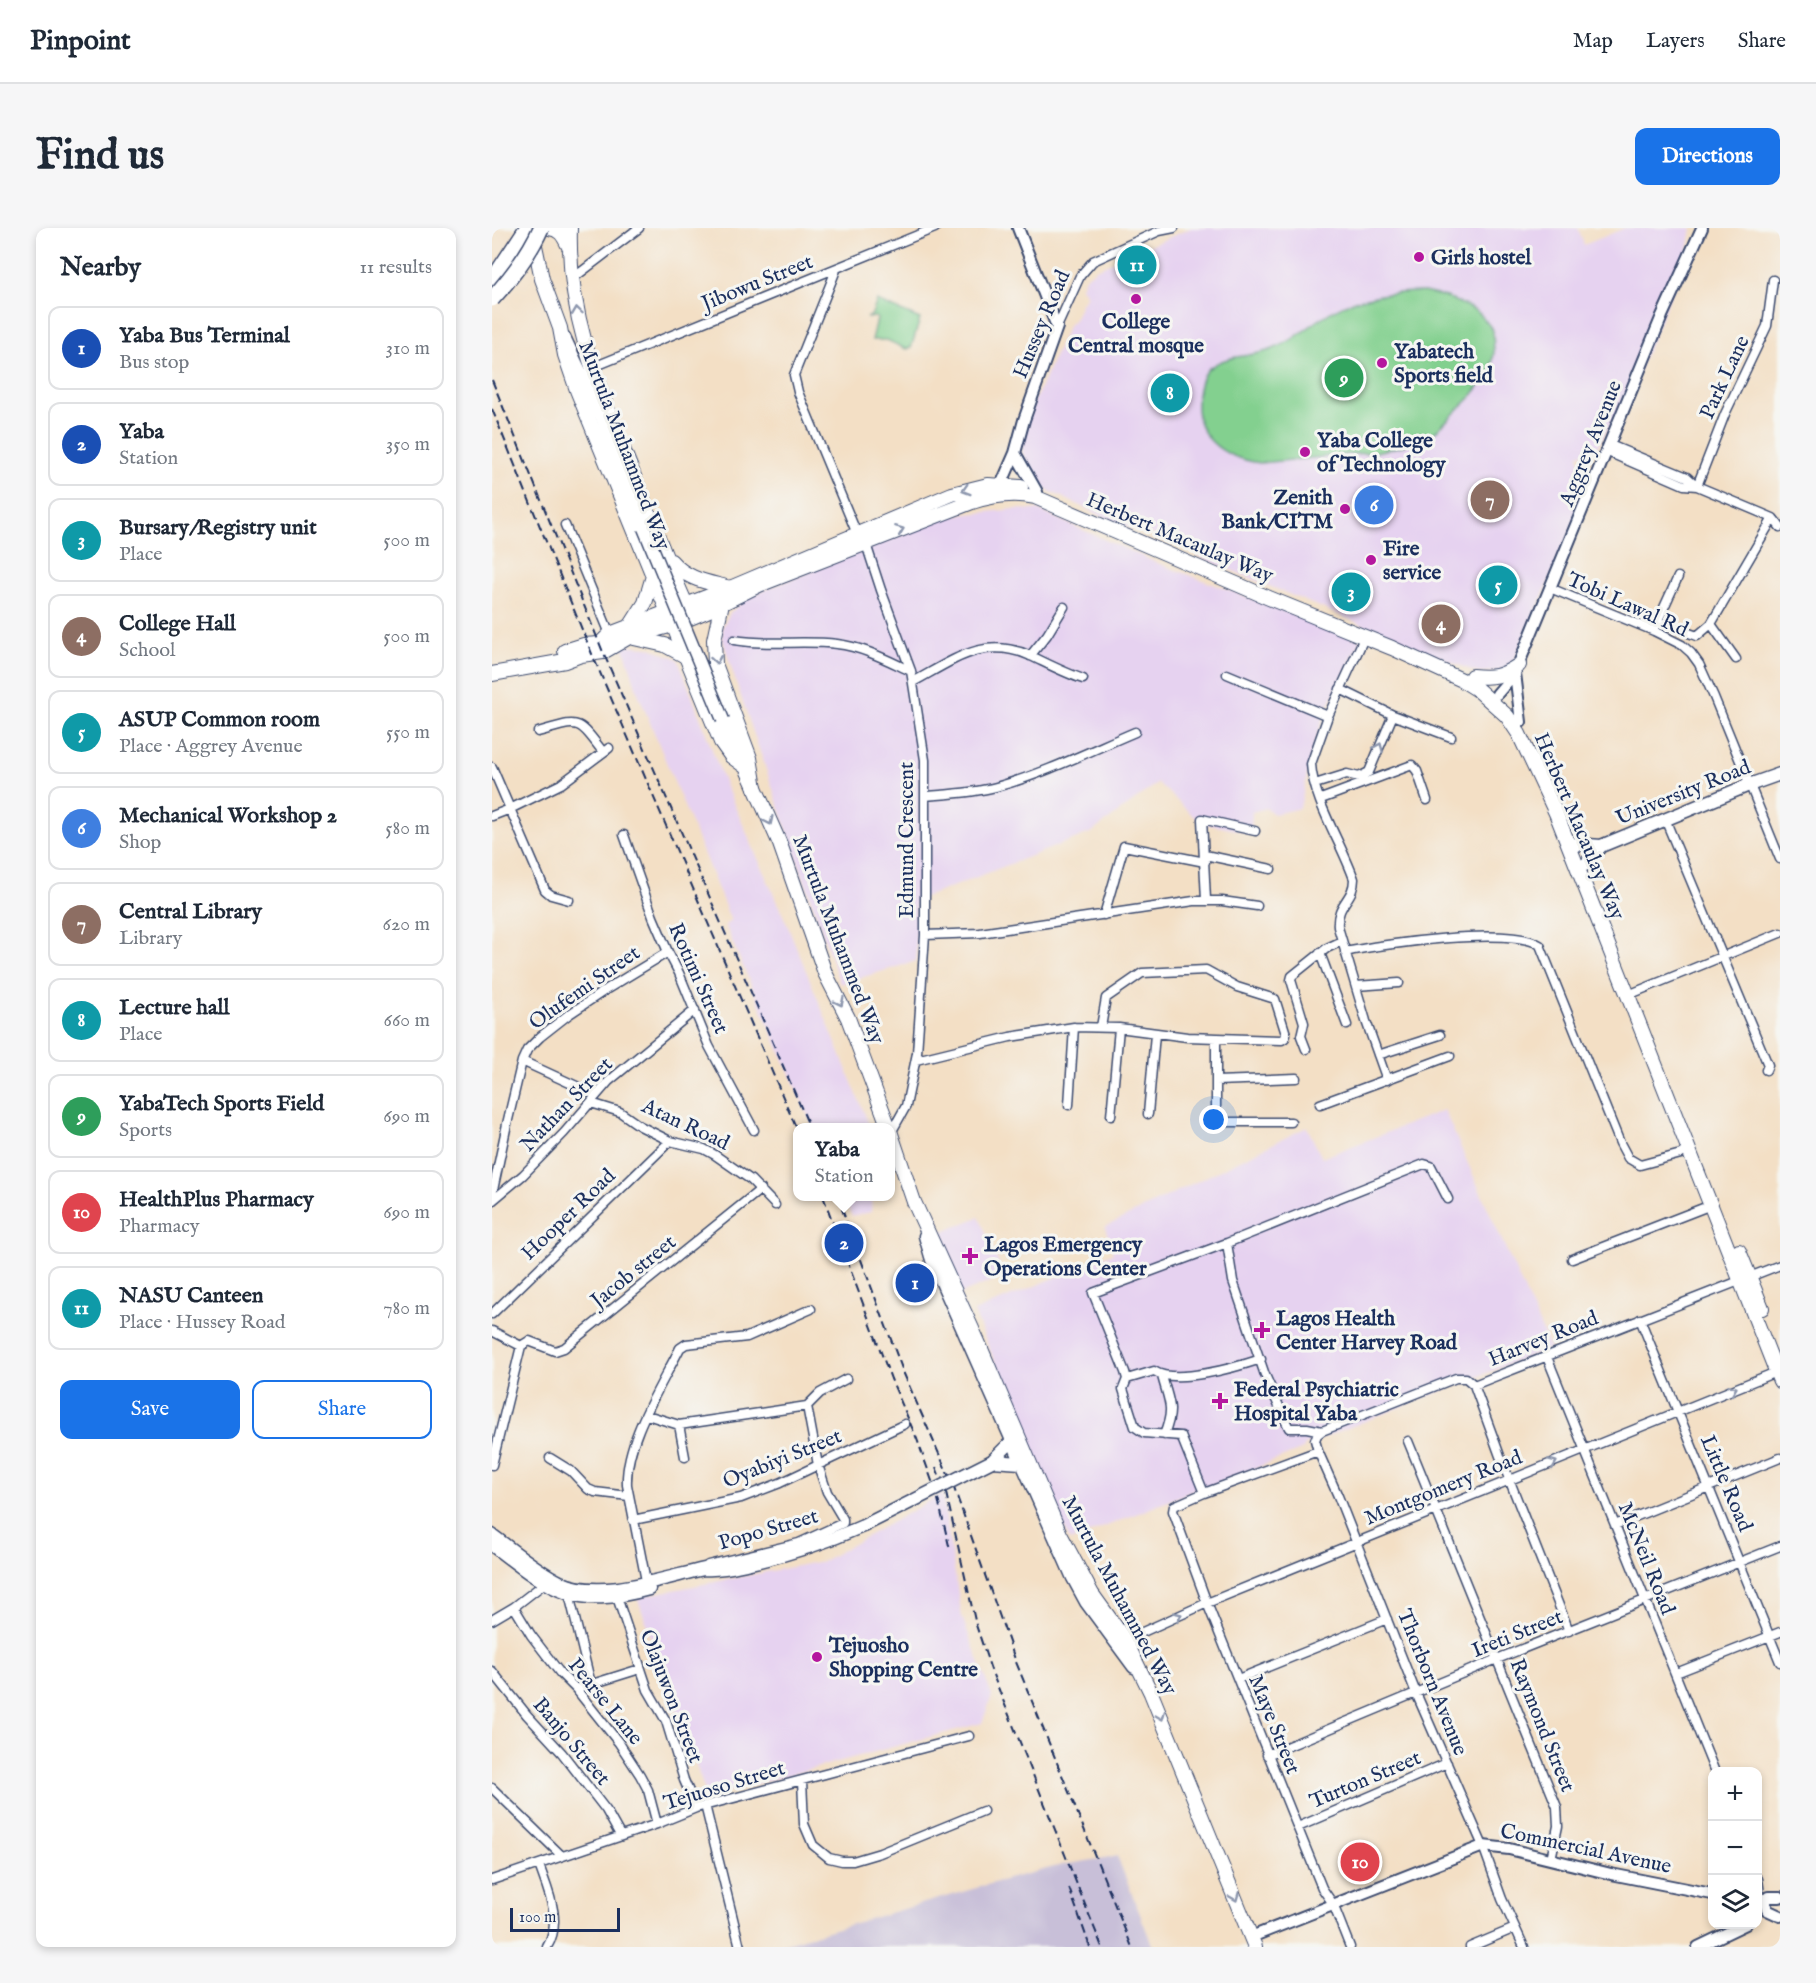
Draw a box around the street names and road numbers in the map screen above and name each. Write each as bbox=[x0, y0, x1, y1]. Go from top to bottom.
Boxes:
street label: Jibowu Street bbox=[696, 249, 817, 319]
street label: Hussey Road bbox=[1007, 265, 1078, 383]
street label: Park Lane bbox=[1694, 331, 1757, 424]
street label: Murtula Muhammed Way bbox=[571, 337, 676, 555]
street label: Aggrey Avenue bbox=[1554, 376, 1629, 511]
street label: Herbert Macaulay Way bbox=[1082, 487, 1278, 590]
street label: Tobi Lawal Rd bbox=[1562, 567, 1693, 644]
street label: Herbert Macaulay Way bbox=[1527, 729, 1631, 925]
street label: University Road bbox=[1612, 754, 1756, 833]
street label: Edmund Crescent bbox=[894, 762, 921, 918]
street label: Murtula Muhammed Way bbox=[785, 831, 890, 1049]
street label: Rotimi Street bbox=[661, 919, 734, 1038]
street label: Olufemi Street bbox=[524, 940, 646, 1036]
street label: Nathan Street bbox=[515, 1052, 619, 1158]
street label: Atan Road bbox=[636, 1093, 734, 1158]
street label: Hooper Road bbox=[516, 1163, 623, 1267]
street label: Jacob street bbox=[584, 1230, 682, 1316]
street label: Harvey Road bbox=[1485, 1305, 1603, 1374]
street label: Oyabiyi Street bbox=[719, 1423, 846, 1496]
street label: Little Road bbox=[1693, 1431, 1758, 1537]
street label: Montgomery Road bbox=[1361, 1444, 1527, 1532]
street label: Murtula Muhammed Way bbox=[1055, 1491, 1183, 1701]
street label: McNeil Road bbox=[1611, 1498, 1681, 1620]
street label: Popo Street bbox=[715, 1503, 821, 1558]
street label: Ireti Street bbox=[1468, 1604, 1567, 1665]
street label: Thorborn Avenue bbox=[1390, 1605, 1473, 1760]
street label: Olajuwon Street bbox=[633, 1626, 708, 1767]
street label: Pearse Lane bbox=[561, 1653, 649, 1751]
street label: Raymond Street bbox=[1503, 1655, 1581, 1796]
street label: Maye Street bbox=[1241, 1671, 1306, 1778]
street label: Banjo Street bbox=[526, 1692, 616, 1792]
street label: Turton Street bbox=[1306, 1745, 1425, 1816]
street label: Tejuoso Street bbox=[660, 1755, 788, 1818]
street label: Commercial Avenue bbox=[1498, 1818, 1674, 1881]

